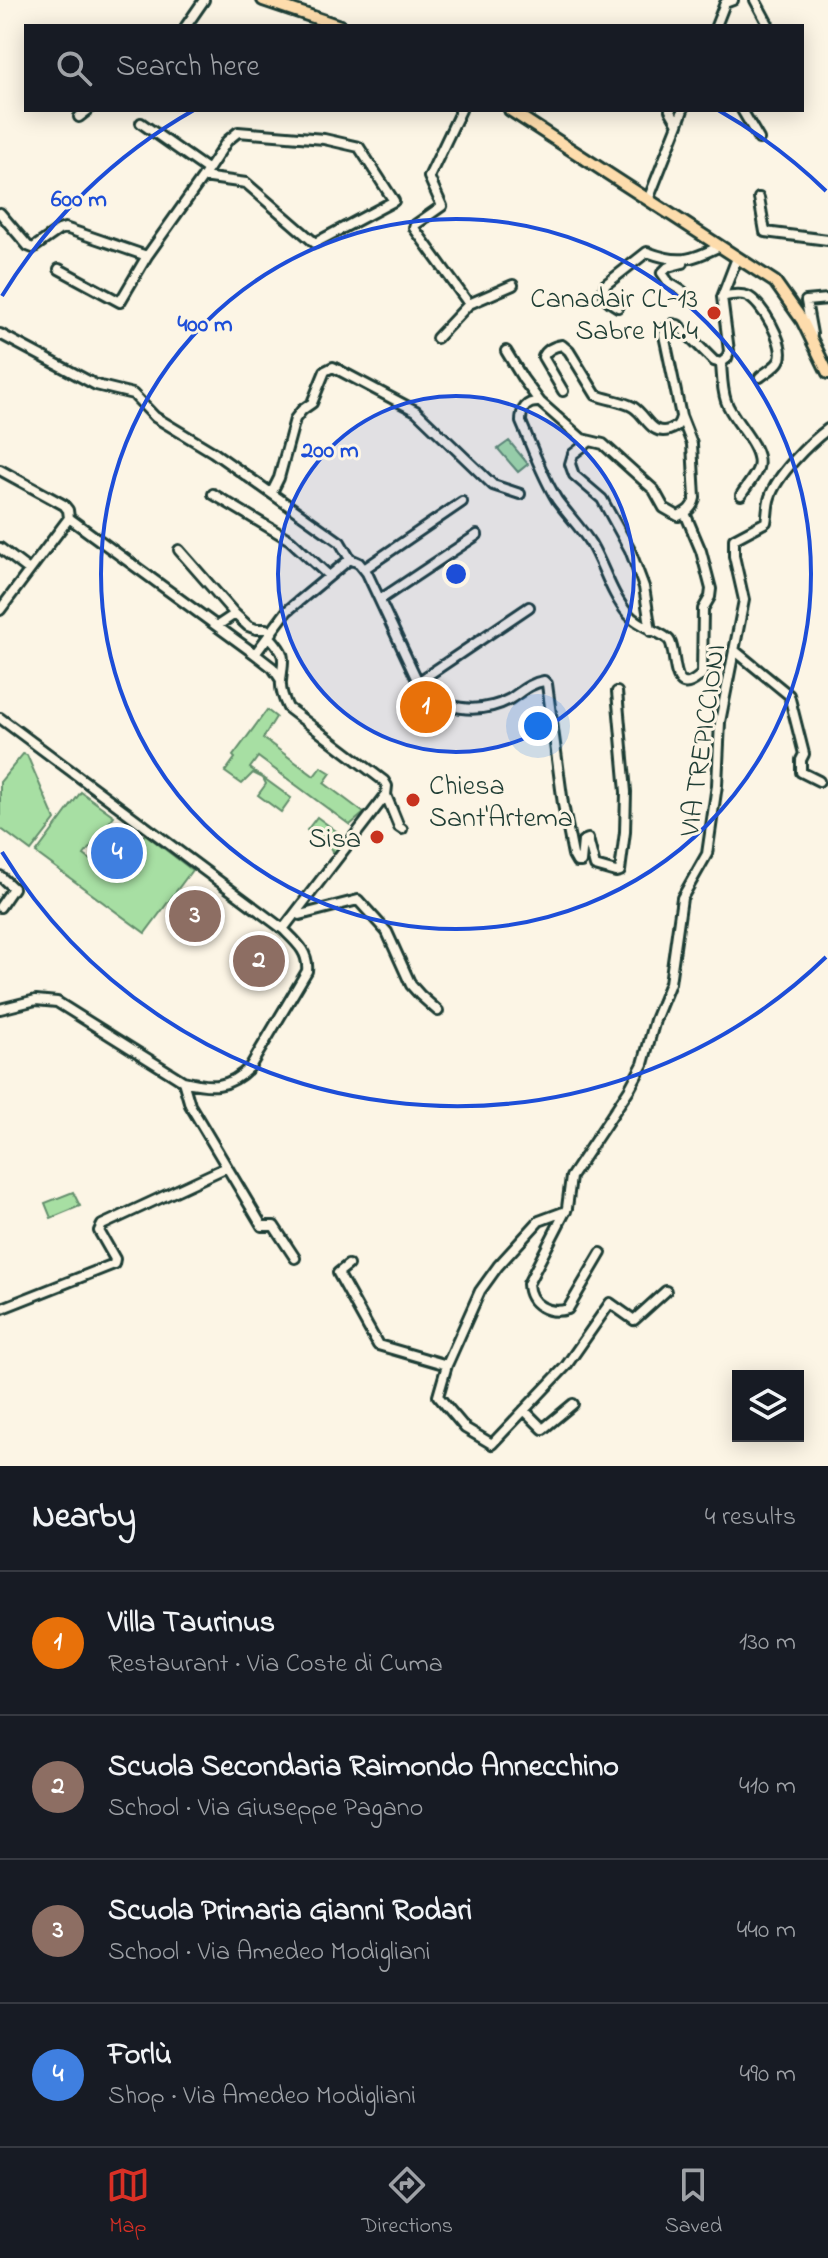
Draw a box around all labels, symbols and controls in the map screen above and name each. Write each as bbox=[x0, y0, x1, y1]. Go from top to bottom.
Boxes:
search box bbox=[24, 24, 804, 112]
icon: search bbox=[52, 46, 96, 90]
text: Search here bbox=[116, 46, 260, 90]
text: 600 m bbox=[51, 183, 107, 218]
place label: Canadair CL-13 Sabre Mk.4 bbox=[530, 280, 698, 353]
marker: Canadair CL-13 Sabre Mk.4 bbox=[705, 304, 723, 322]
text: 400 m bbox=[177, 308, 233, 343]
text: 200 m bbox=[300, 434, 359, 469]
centre of rings bbox=[442, 560, 470, 588]
street label: VIA TREPICCIONI bbox=[671, 642, 738, 840]
pin: 1 bbox=[400, 677, 452, 737]
your location bbox=[518, 706, 558, 746]
place label: Chiesa Sant'Artema bbox=[429, 767, 573, 840]
marker: Chiesa Sant'Artema bbox=[404, 791, 422, 809]
place label: Sisa bbox=[309, 820, 361, 861]
pin: 4 bbox=[91, 823, 143, 883]
marker: Sisa bbox=[368, 828, 386, 846]
pin: 3 bbox=[169, 886, 221, 946]
pin: 2 bbox=[233, 931, 285, 991]
map controls bbox=[732, 1370, 804, 1442]
button: layers bbox=[732, 1370, 804, 1442]
text: Nearby bbox=[32, 1493, 136, 1543]
text: 4 results bbox=[705, 1499, 796, 1537]
text: Villa Taurinus bbox=[108, 1602, 275, 1646]
text: 1 bbox=[54, 1624, 62, 1662]
text: 130 m bbox=[739, 1624, 796, 1662]
text: Restaurant · Via Coste di Cuma bbox=[108, 1646, 443, 1684]
text: Scuola Secondaria Raimondo Annecchino bbox=[108, 1746, 619, 1790]
text: 2 bbox=[52, 1768, 64, 1806]
text: 410 m bbox=[739, 1768, 796, 1806]
text: School · Via Giuseppe Pagano bbox=[108, 1790, 423, 1828]
text: Scuola Primaria Gianni Rodari bbox=[108, 1890, 472, 1934]
text: 3 bbox=[53, 1912, 63, 1950]
text: 440 m bbox=[737, 1912, 796, 1950]
text: School · Via Amedeo Modigliani bbox=[108, 1934, 430, 1972]
text: Forlù bbox=[108, 2034, 172, 2078]
text: 4 bbox=[53, 2056, 63, 2094]
text: 490 m bbox=[740, 2056, 796, 2094]
text: Shop · Via Amedeo Modigliani bbox=[108, 2078, 416, 2116]
tab: Map bbox=[106, 2163, 150, 2243]
tab: Directions bbox=[362, 2163, 453, 2243]
tab: Saved bbox=[665, 2163, 722, 2243]

